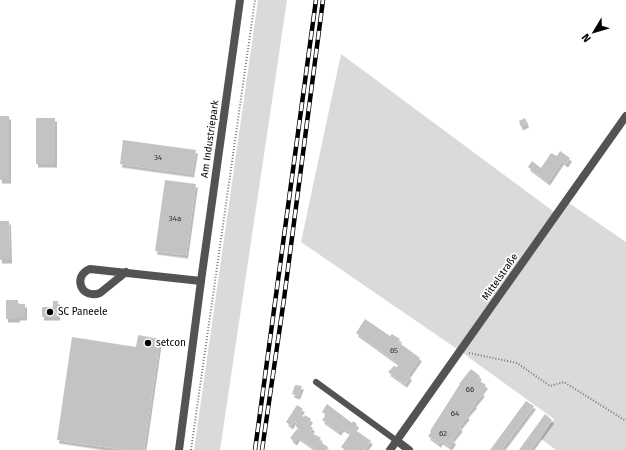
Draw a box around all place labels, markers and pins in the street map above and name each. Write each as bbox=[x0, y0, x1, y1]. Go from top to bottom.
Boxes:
place label: SC Paneele bbox=[58, 306, 108, 318]
marker: SC Paneele bbox=[45, 307, 55, 317]
place label: setcon bbox=[156, 337, 186, 349]
marker: setcon bbox=[143, 338, 153, 348]

